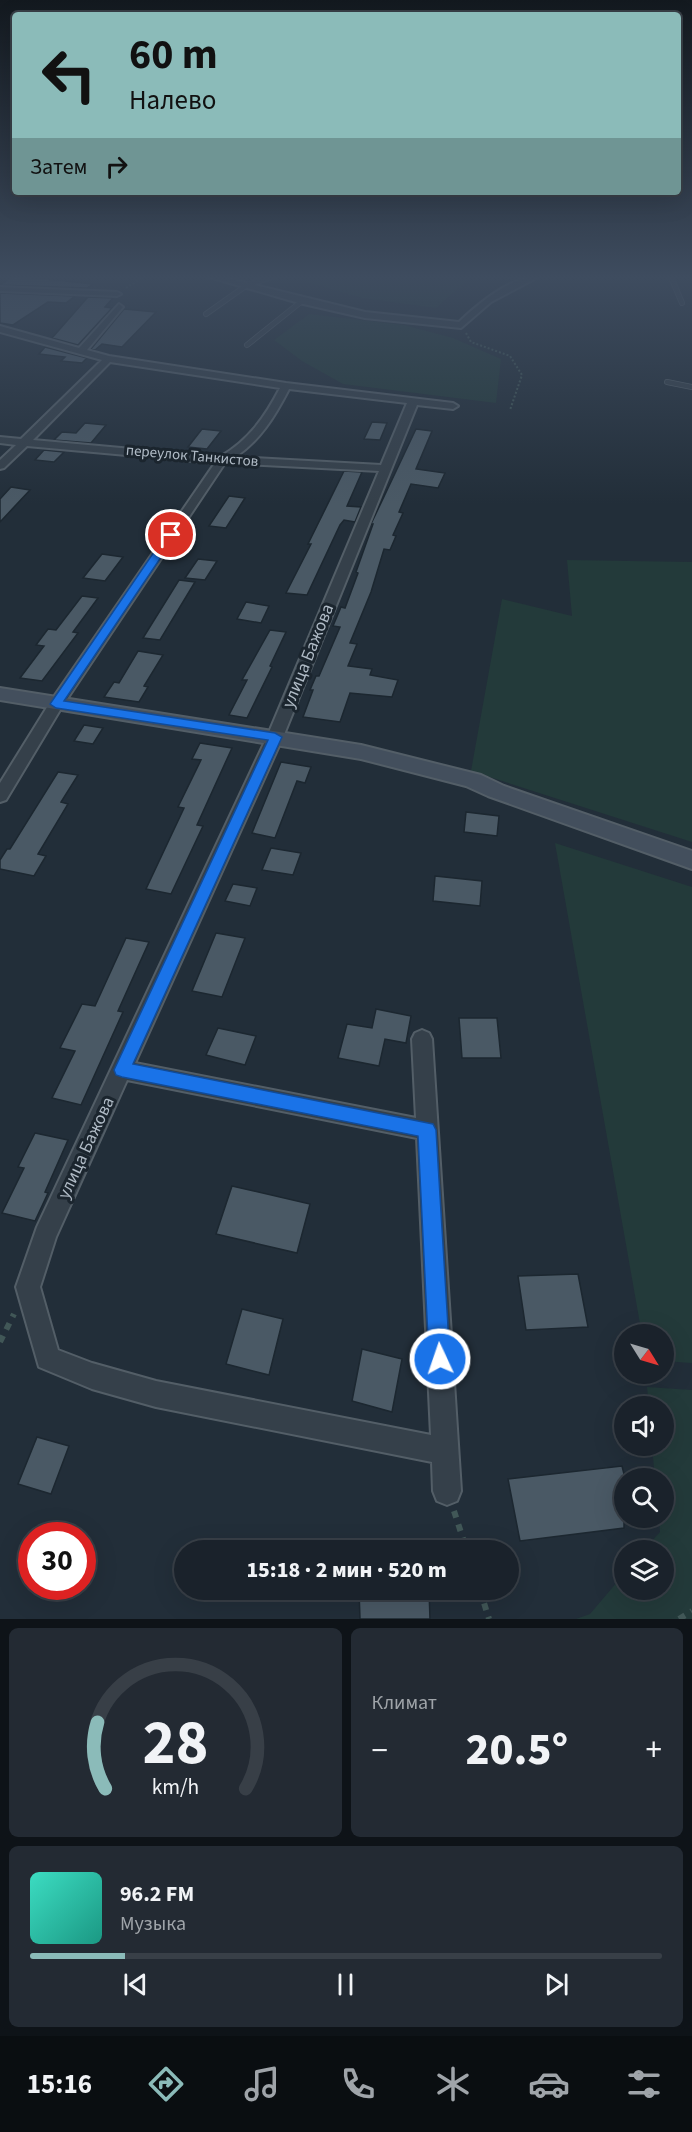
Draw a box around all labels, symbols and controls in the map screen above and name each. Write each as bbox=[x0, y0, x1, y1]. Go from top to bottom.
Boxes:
text: 60 m bbox=[129, 25, 218, 85]
icon: left bbox=[30, 36, 108, 114]
text: Налево bbox=[129, 81, 216, 120]
icon: right bbox=[100, 150, 133, 183]
text: Затем bbox=[30, 151, 88, 183]
street label: переулок Танкистов bbox=[125, 440, 260, 472]
pin bbox=[145, 509, 196, 560]
icon: arrive bbox=[154, 518, 187, 551]
street label: улица Бажова bbox=[276, 600, 340, 712]
street label: улица Бажова bbox=[51, 1093, 121, 1203]
north arrow bbox=[614, 1324, 674, 1384]
map controls bbox=[614, 1324, 674, 1600]
position arrow bbox=[408, 1327, 472, 1391]
button: sound bbox=[614, 1396, 674, 1456]
button: search bbox=[614, 1468, 674, 1528]
speed limit sign: 30 bbox=[18, 1522, 96, 1600]
button: layers bbox=[614, 1540, 674, 1600]
text: 15:18 · 2 мин · 520 m bbox=[246, 1554, 447, 1586]
text: Климат bbox=[372, 1689, 437, 1717]
text: 28 bbox=[142, 1699, 208, 1788]
text: 20.5° bbox=[465, 1718, 568, 1782]
text: − bbox=[372, 1727, 388, 1774]
text: + bbox=[646, 1727, 662, 1774]
text: km/h bbox=[151, 1773, 199, 1804]
text: 96.2 FM bbox=[120, 1878, 194, 1910]
text: Музыка bbox=[120, 1910, 186, 1938]
icon: previous bbox=[119, 1968, 152, 2001]
icon: pause bbox=[329, 1968, 362, 2001]
icon: next bbox=[540, 1968, 573, 2001]
icon: directions bbox=[145, 2063, 187, 2105]
icon: music bbox=[241, 2063, 283, 2105]
icon: phone bbox=[337, 2063, 379, 2105]
icon: climate bbox=[432, 2063, 474, 2105]
icon: car bbox=[528, 2063, 570, 2105]
icon: filters bbox=[623, 2063, 665, 2105]
text: 15:16 bbox=[27, 2065, 92, 2104]

